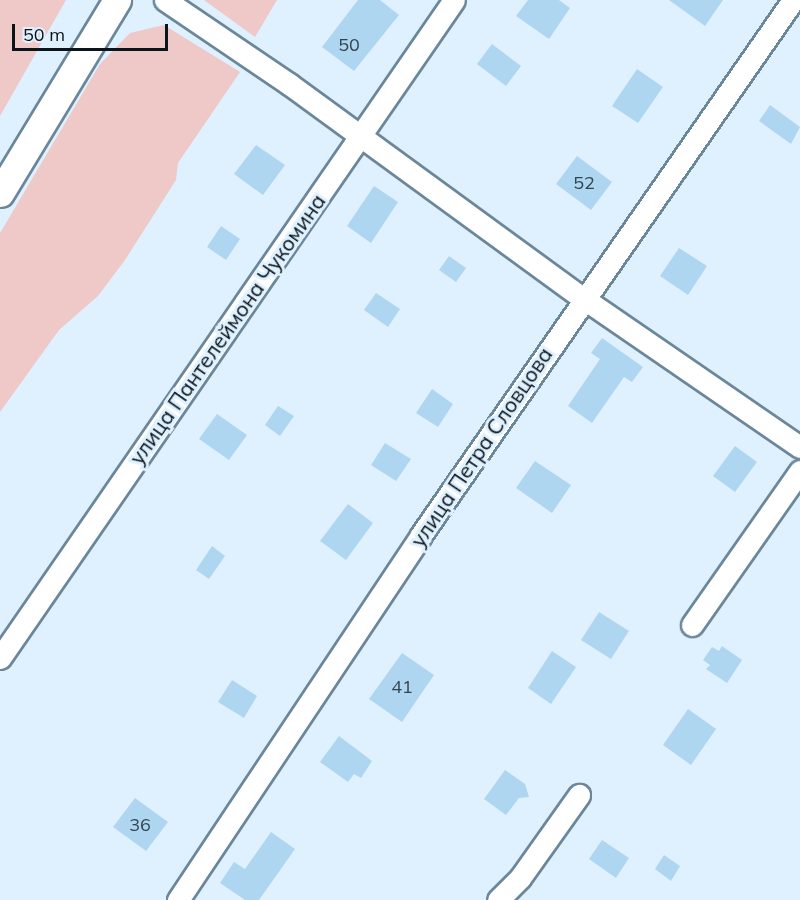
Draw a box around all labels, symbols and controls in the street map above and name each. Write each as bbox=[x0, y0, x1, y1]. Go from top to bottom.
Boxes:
scale bar bbox=[15, 12, 171, 50]
text: 50 m bbox=[23, 23, 65, 46]
house number: 50 bbox=[338, 34, 360, 56]
house number: 52 bbox=[573, 172, 595, 194]
street label: улица Пантелеймона Чукомина bbox=[124, 189, 330, 469]
street label: улица Петра Словцова bbox=[405, 342, 557, 552]
house number: 41 bbox=[391, 676, 413, 698]
house number: 36 bbox=[129, 814, 151, 836]

